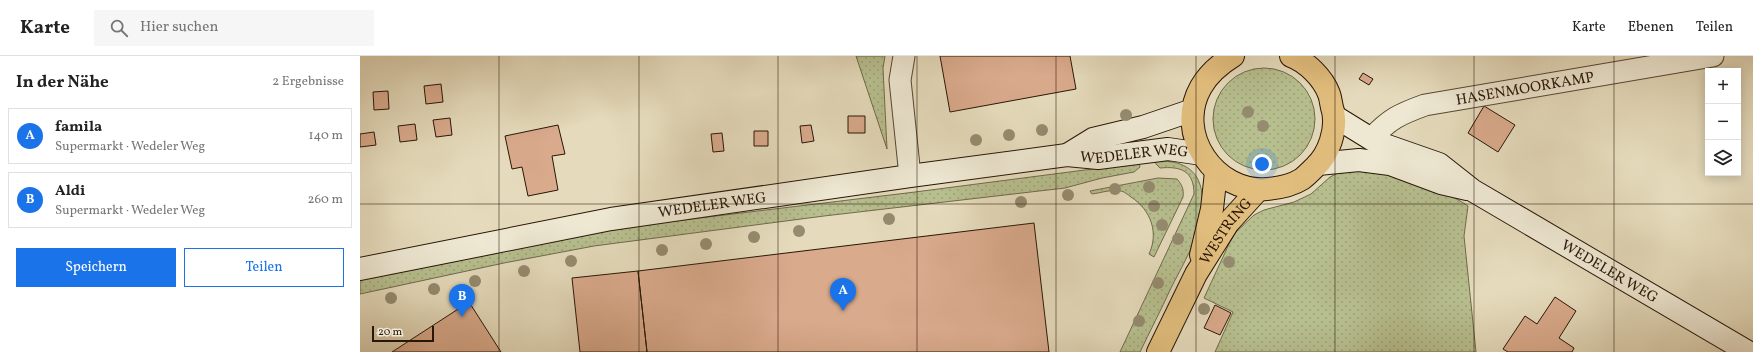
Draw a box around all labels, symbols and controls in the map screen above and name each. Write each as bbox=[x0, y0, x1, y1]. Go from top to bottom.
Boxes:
search box bbox=[94, 10, 374, 46]
text: Karte bbox=[20, 15, 70, 41]
icon: search bbox=[108, 17, 130, 39]
text: Hier suchen bbox=[140, 17, 218, 38]
text: Karte bbox=[1572, 18, 1606, 37]
text: Ebenen bbox=[1628, 18, 1674, 37]
text: Teilen bbox=[1696, 18, 1733, 37]
street label: HASENMOORKAMP bbox=[1454, 67, 1596, 112]
map controls bbox=[1705, 68, 1741, 176]
button: + bbox=[1705, 68, 1741, 104]
text: In der Nähe bbox=[16, 71, 109, 94]
text: 2 Ergebnisse bbox=[272, 73, 344, 91]
button: − bbox=[1705, 104, 1741, 140]
text: famila bbox=[55, 117, 102, 138]
text: A bbox=[25, 127, 35, 145]
text: 140 m bbox=[309, 127, 343, 145]
text: Supermarkt · Wedeler Weg bbox=[55, 138, 205, 156]
street label: WEDELER WEG bbox=[1079, 140, 1190, 170]
button: layers bbox=[1705, 140, 1741, 176]
your location bbox=[1252, 154, 1272, 174]
text: Aldi bbox=[55, 181, 85, 202]
street label: WEDELER WEG bbox=[657, 188, 768, 224]
text: B bbox=[26, 191, 34, 209]
text: 260 m bbox=[308, 191, 343, 209]
street label: WESTRING bbox=[1195, 194, 1258, 269]
text: Supermarkt · Wedeler Weg bbox=[55, 202, 205, 220]
street label: WEDELER WEG bbox=[1557, 235, 1662, 309]
button: Speichern bbox=[16, 248, 176, 287]
button: Teilen bbox=[184, 248, 344, 287]
pin: A bbox=[830, 278, 856, 311]
pin: B bbox=[449, 284, 475, 317]
scale bar bbox=[372, 324, 434, 343]
text: 20 m bbox=[378, 325, 402, 340]

